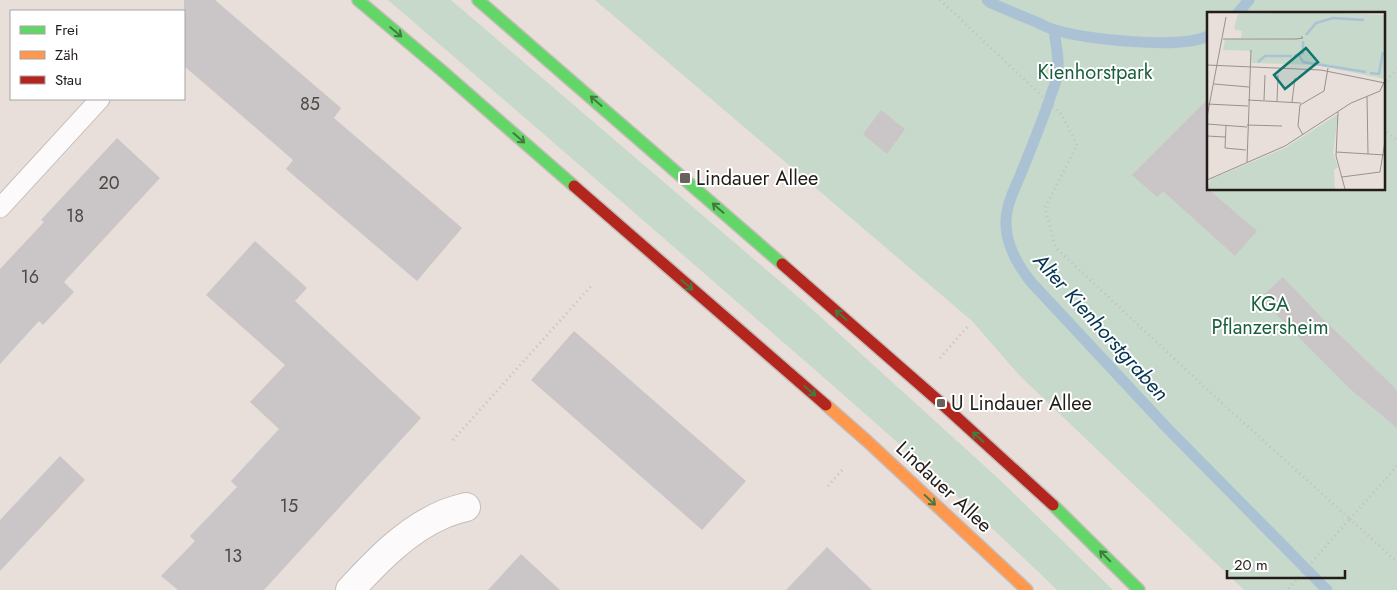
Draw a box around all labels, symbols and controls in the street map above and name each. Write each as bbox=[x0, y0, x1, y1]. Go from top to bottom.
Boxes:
legend bbox=[10, 10, 185, 100]
inset map bbox=[1207, 12, 1384, 190]
text: Frei bbox=[55, 19, 79, 41]
one-way arrow bbox=[389, 26, 402, 37]
text: Zäh bbox=[55, 44, 78, 66]
park label: Kienhorstpark bbox=[1037, 58, 1153, 87]
text: Stau bbox=[55, 69, 82, 91]
house number: 85 bbox=[300, 91, 320, 117]
one-way arrow bbox=[589, 96, 602, 107]
one-way arrow bbox=[512, 132, 525, 144]
place label: Lindauer Allee bbox=[696, 164, 818, 193]
house number: 20 bbox=[98, 170, 120, 196]
marker: Lindauer Allee bbox=[678, 171, 692, 185]
one-way arrow bbox=[712, 202, 725, 214]
house number: 18 bbox=[66, 203, 84, 229]
water label: Alter Kienhorstgraben bbox=[1026, 246, 1176, 408]
house number: 16 bbox=[21, 264, 39, 290]
one-way arrow bbox=[681, 279, 694, 290]
park label: KGA Pflanzersheim bbox=[1211, 290, 1329, 342]
one-way arrow bbox=[834, 309, 847, 321]
one-way arrow bbox=[803, 385, 816, 397]
place label: U Lindauer Allee bbox=[951, 389, 1092, 418]
marker: U Lindauer Allee bbox=[935, 397, 947, 409]
one-way arrow bbox=[972, 431, 985, 443]
street label: Lindauer Allee bbox=[889, 435, 999, 539]
house number: 15 bbox=[280, 493, 298, 519]
one-way arrow bbox=[924, 494, 937, 506]
house number: 13 bbox=[224, 543, 242, 569]
scale bar bbox=[1227, 548, 1344, 580]
one-way arrow bbox=[1099, 549, 1111, 562]
text: 20 m bbox=[1234, 554, 1268, 576]

